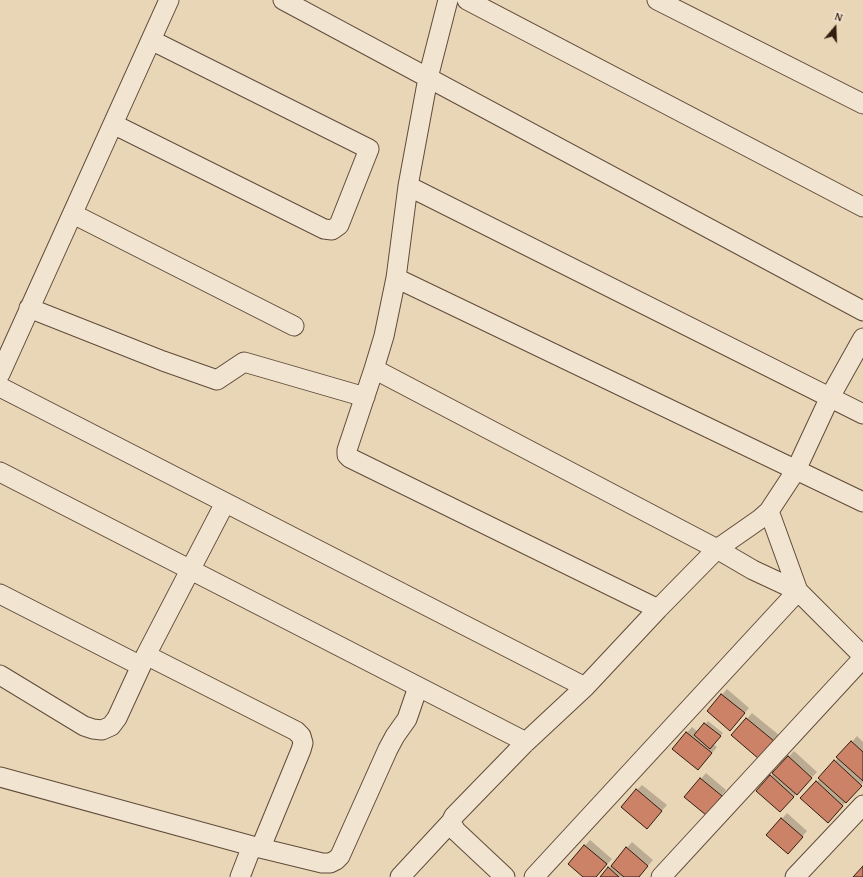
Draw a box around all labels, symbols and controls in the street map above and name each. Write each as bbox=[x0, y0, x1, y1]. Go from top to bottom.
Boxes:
north arrow bbox=[815, 8, 855, 48]
text: N bbox=[833, 8, 845, 25]

